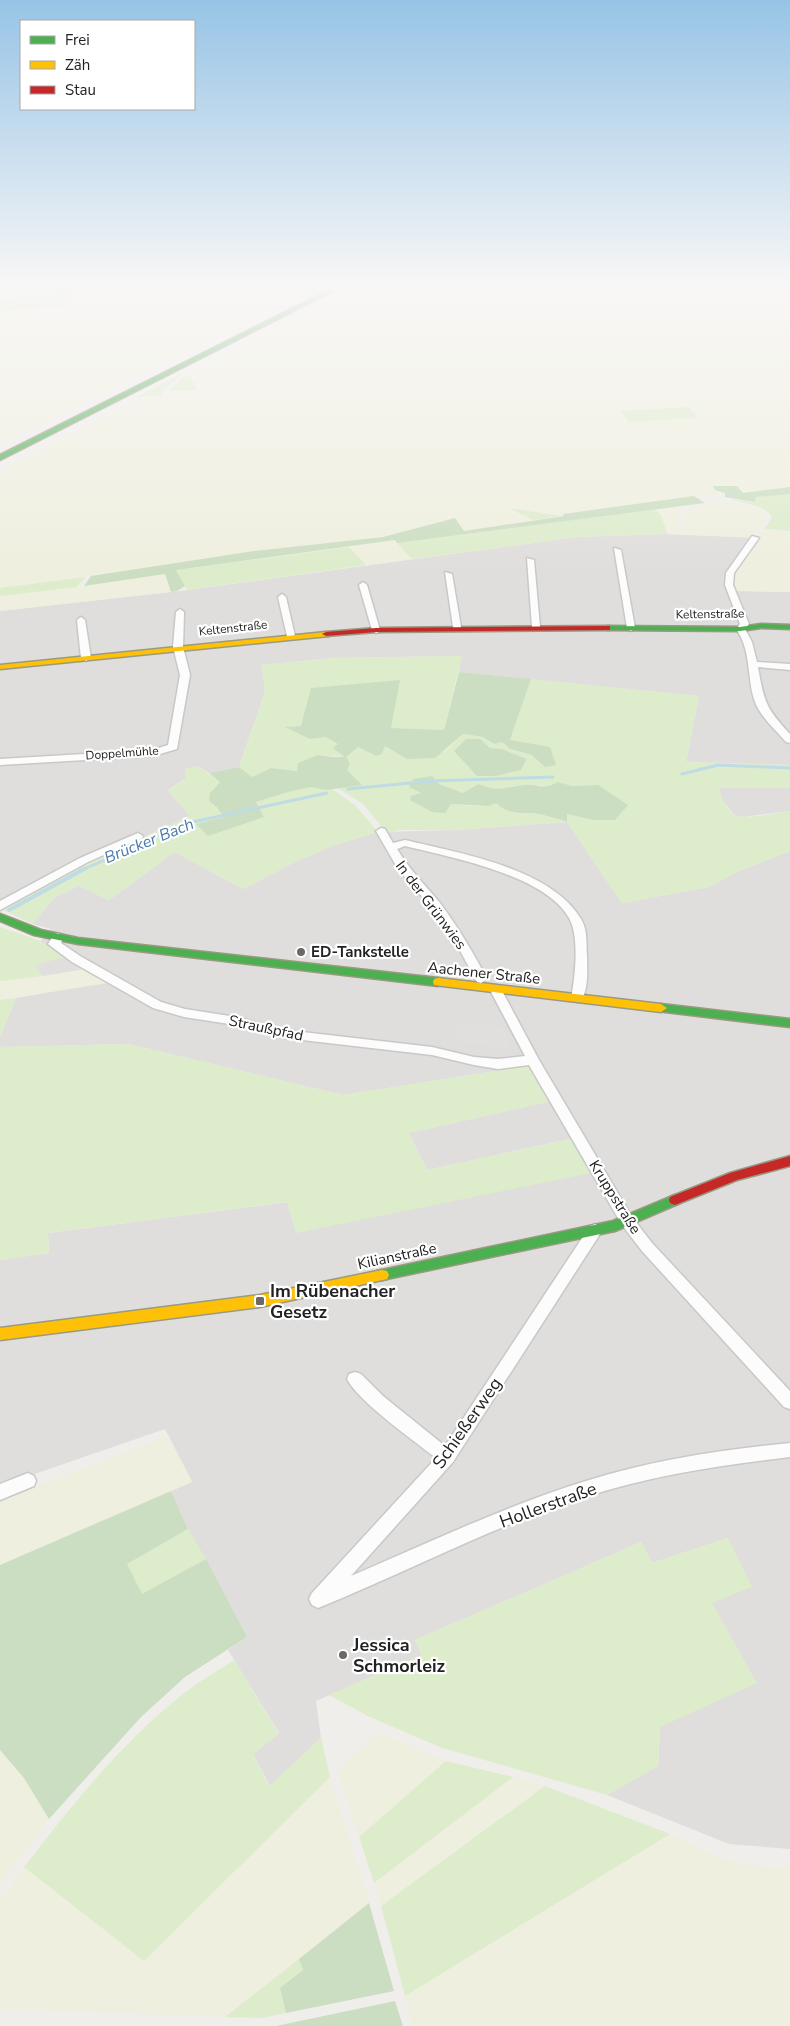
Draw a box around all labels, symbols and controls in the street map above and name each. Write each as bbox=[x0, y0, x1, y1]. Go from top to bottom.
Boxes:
legend bbox=[20, 20, 195, 110]
text: Frei bbox=[65, 30, 90, 50]
text: Zäh bbox=[65, 55, 90, 75]
text: Stau bbox=[65, 80, 96, 100]
street label: Keltenstraße bbox=[675, 605, 745, 623]
street label: Keltenstraße bbox=[198, 616, 268, 640]
street label: Doppelmühle bbox=[85, 742, 159, 764]
water label: Brücker Bach bbox=[101, 813, 197, 869]
street label: In der Grünwies bbox=[391, 856, 471, 954]
place label: ED-Tankstelle bbox=[311, 942, 409, 962]
marker: ED-Tankstelle bbox=[295, 946, 307, 958]
street label: Aachener Straße bbox=[427, 957, 541, 989]
street label: Straußpfad bbox=[227, 1010, 305, 1046]
street label: Kruppstraße bbox=[584, 1156, 646, 1238]
street label: Kilianstraße bbox=[356, 1238, 438, 1274]
place label: Im Rübenacher Gesetz bbox=[270, 1279, 395, 1324]
marker: Im Rübenacher Gesetz bbox=[254, 1295, 266, 1307]
street label: Schießerweg bbox=[427, 1373, 507, 1473]
street label: Hollerstraße bbox=[496, 1476, 600, 1534]
place label: Jessica Schmorleiz bbox=[352, 1633, 446, 1678]
marker: Jessica Schmorleiz bbox=[337, 1649, 349, 1661]

